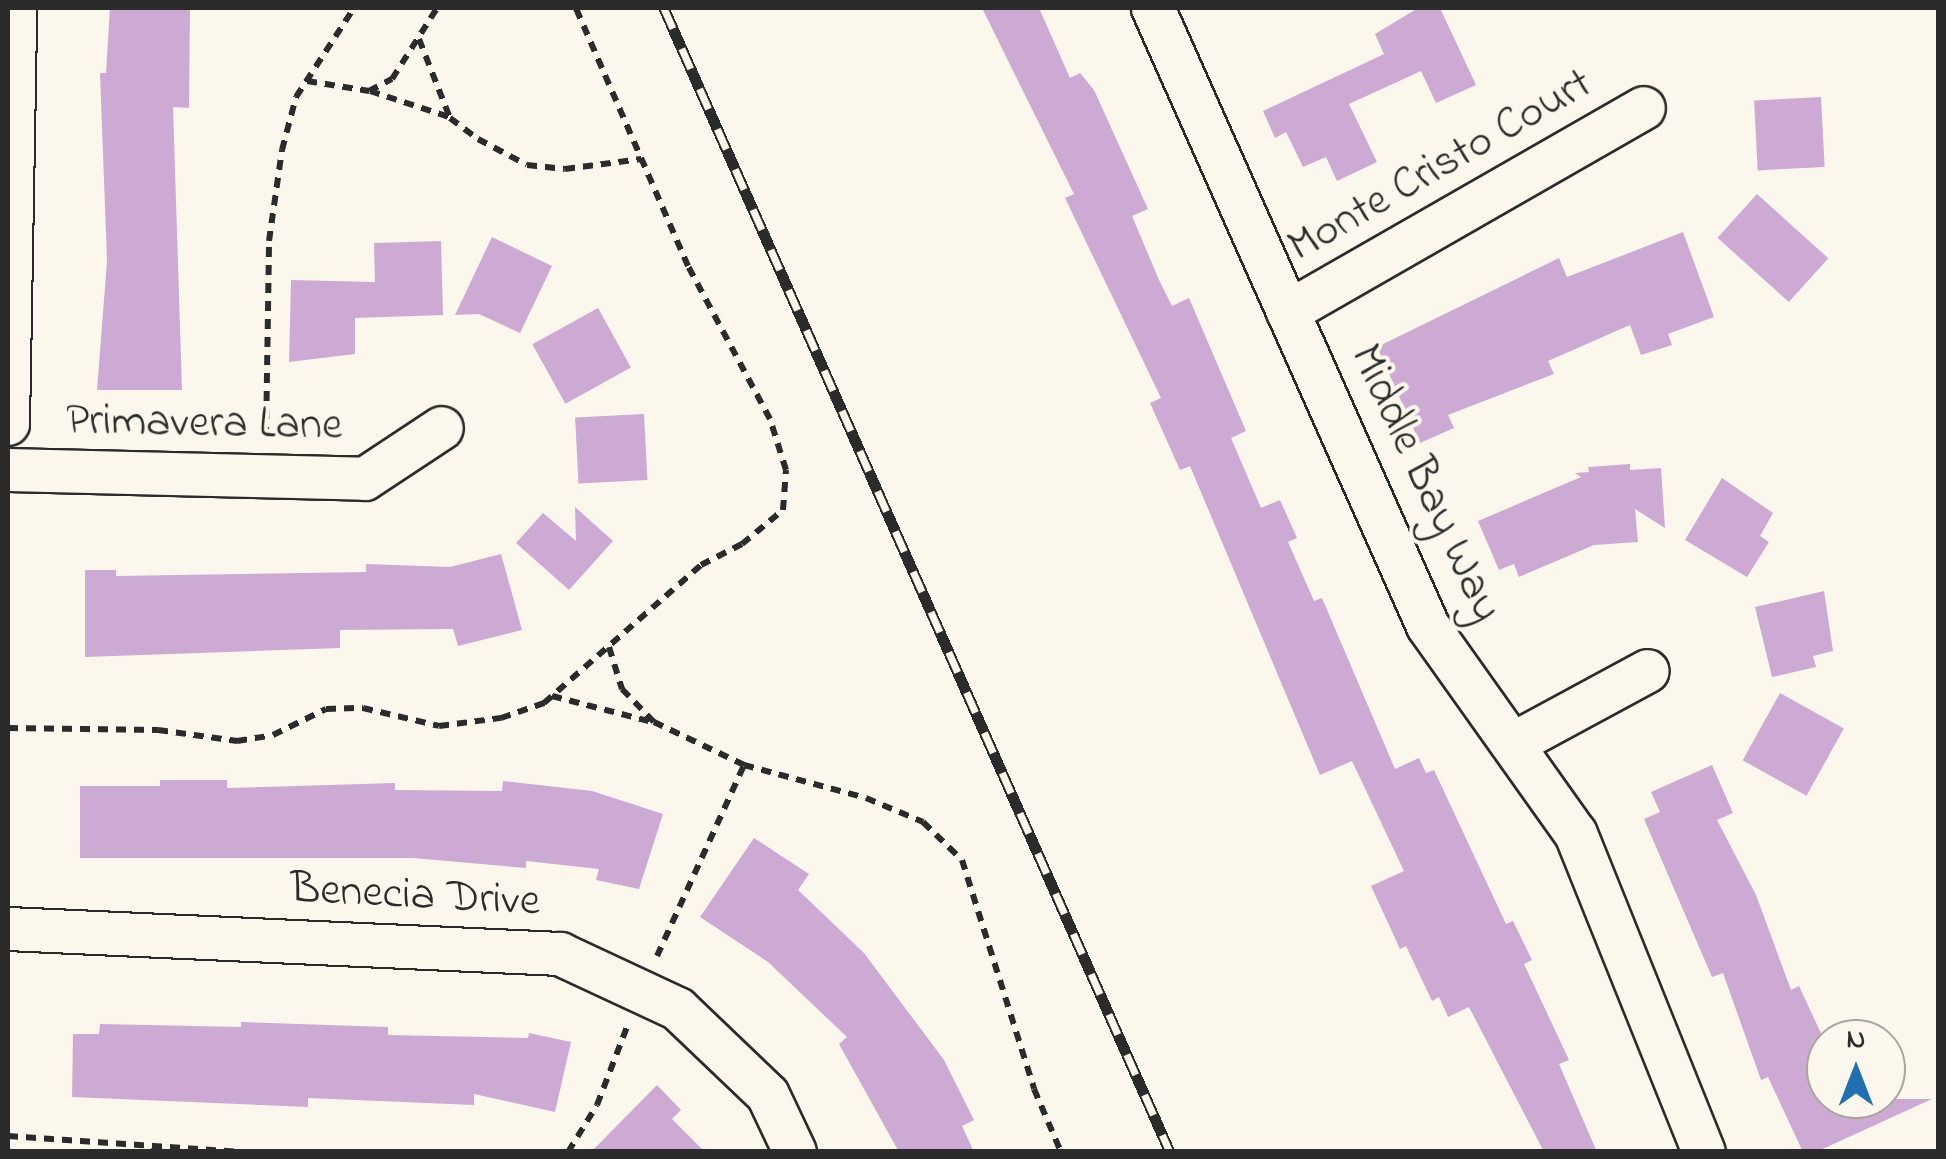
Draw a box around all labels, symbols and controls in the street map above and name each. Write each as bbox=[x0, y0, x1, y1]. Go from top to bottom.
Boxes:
street label: Monte Cristo Court bbox=[1280, 58, 1602, 276]
street label: Middle Bay Way bbox=[1336, 337, 1512, 631]
street label: Primavera Lane bbox=[65, 396, 343, 454]
street label: Benecia Drive bbox=[289, 863, 541, 931]
north arrow bbox=[1806, 1019, 1906, 1119]
text: N bbox=[1847, 1020, 1865, 1061]

